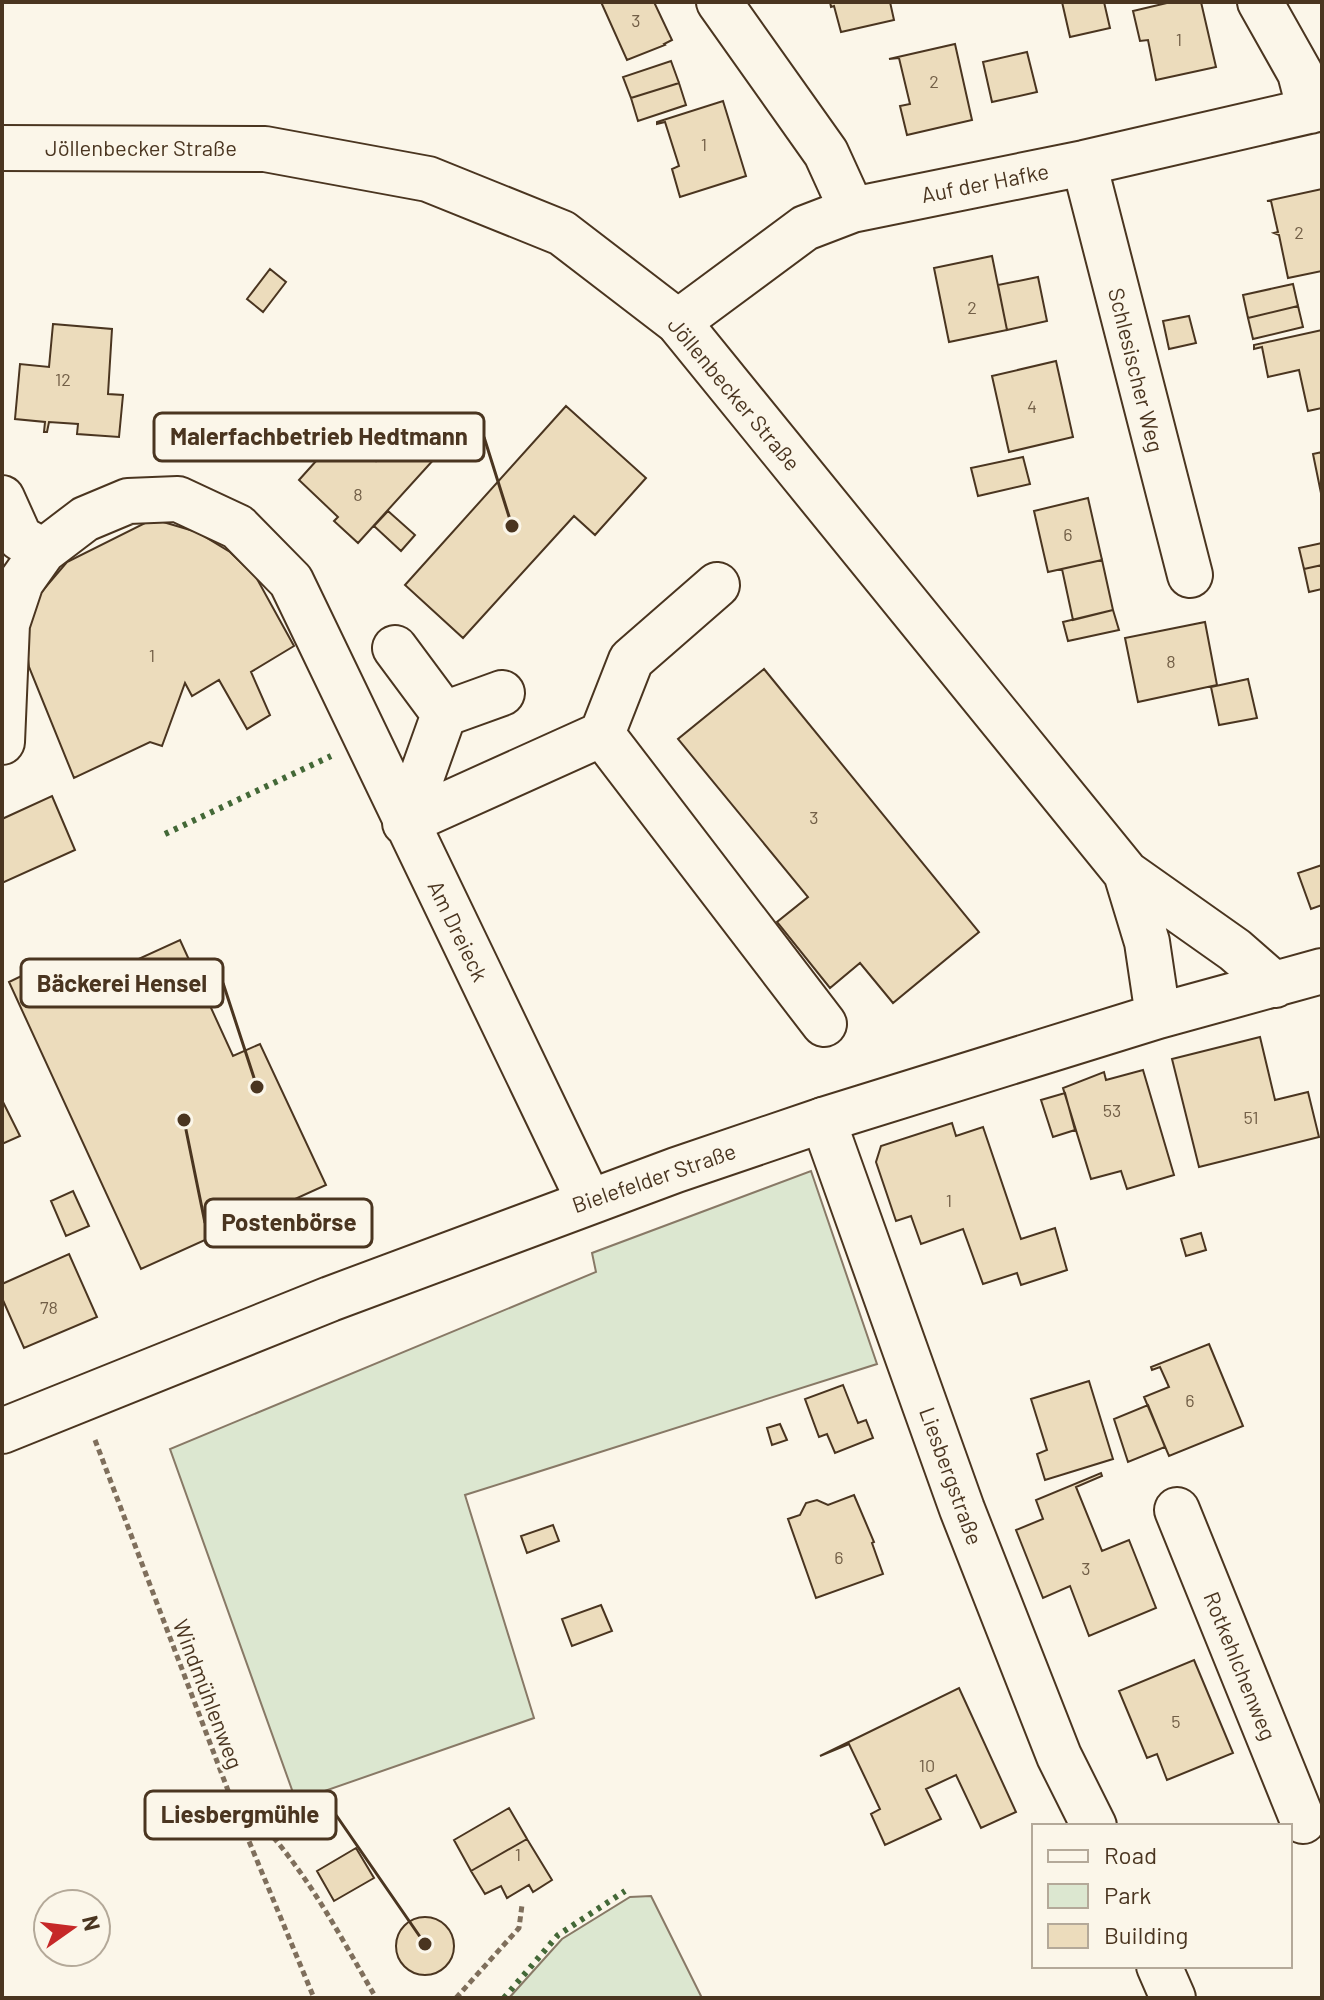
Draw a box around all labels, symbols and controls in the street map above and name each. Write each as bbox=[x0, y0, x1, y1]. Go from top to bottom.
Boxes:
house number: 3 bbox=[631, 9, 641, 31]
house number: 1 bbox=[1176, 28, 1182, 50]
house number: 2 bbox=[929, 70, 939, 92]
house number: 1 bbox=[701, 133, 707, 155]
street label: Jöllenbecker Straße bbox=[45, 134, 237, 160]
street label: Auf der Hafke bbox=[919, 157, 1051, 207]
house number: 2 bbox=[1294, 221, 1304, 243]
street label: Schlesischer Weg bbox=[1104, 285, 1170, 455]
house number: 2 bbox=[967, 296, 977, 318]
street label: Jöllenbecker Straße bbox=[663, 311, 806, 475]
house number: 12 bbox=[55, 368, 71, 390]
house number: 4 bbox=[1027, 395, 1037, 417]
callout: Malerfachbetrieb Hedtmann bbox=[154, 413, 484, 461]
text: Malerfachbetrieb Hedtmann bbox=[170, 421, 468, 450]
house number: 8 bbox=[353, 483, 363, 505]
house number: 6 bbox=[1063, 523, 1073, 545]
house number: 1 bbox=[149, 644, 155, 666]
house number: 8 bbox=[1166, 650, 1176, 672]
house number: 3 bbox=[809, 806, 819, 828]
street label: Am Dreieck bbox=[423, 876, 494, 985]
callout: Bäckerei Hensel bbox=[21, 959, 223, 1007]
text: Bäckerei Hensel bbox=[37, 968, 207, 997]
house number: 53 bbox=[1103, 1099, 1121, 1121]
house number: 51 bbox=[1243, 1106, 1259, 1128]
street label: Bielefelder Straße bbox=[568, 1137, 739, 1217]
house number: 1 bbox=[946, 1189, 952, 1211]
callout: Postenbörse bbox=[205, 1199, 372, 1247]
text: Postenbörse bbox=[221, 1207, 357, 1236]
house number: 78 bbox=[40, 1296, 58, 1318]
house number: 6 bbox=[1185, 1389, 1195, 1411]
street label: Liesbergstraße bbox=[915, 1403, 989, 1548]
house number: 6 bbox=[834, 1546, 844, 1568]
house number: 3 bbox=[1081, 1557, 1091, 1579]
street label: Rotkehlchenweg bbox=[1199, 1587, 1283, 1744]
street label: Windmühlenweg bbox=[168, 1615, 249, 1772]
house number: 5 bbox=[1171, 1710, 1181, 1732]
house number: 10 bbox=[919, 1754, 935, 1776]
callout: Liesbergmühle bbox=[145, 1791, 336, 1839]
text: Liesbergmühle bbox=[161, 1799, 319, 1828]
legend bbox=[1032, 1824, 1292, 1968]
text: Road bbox=[1104, 1840, 1157, 1869]
house number: 1 bbox=[515, 1843, 521, 1865]
text: Park bbox=[1104, 1880, 1151, 1909]
north arrow bbox=[32, 1888, 112, 1968]
text: N bbox=[78, 1913, 107, 1933]
text: Building bbox=[1104, 1920, 1188, 1949]

